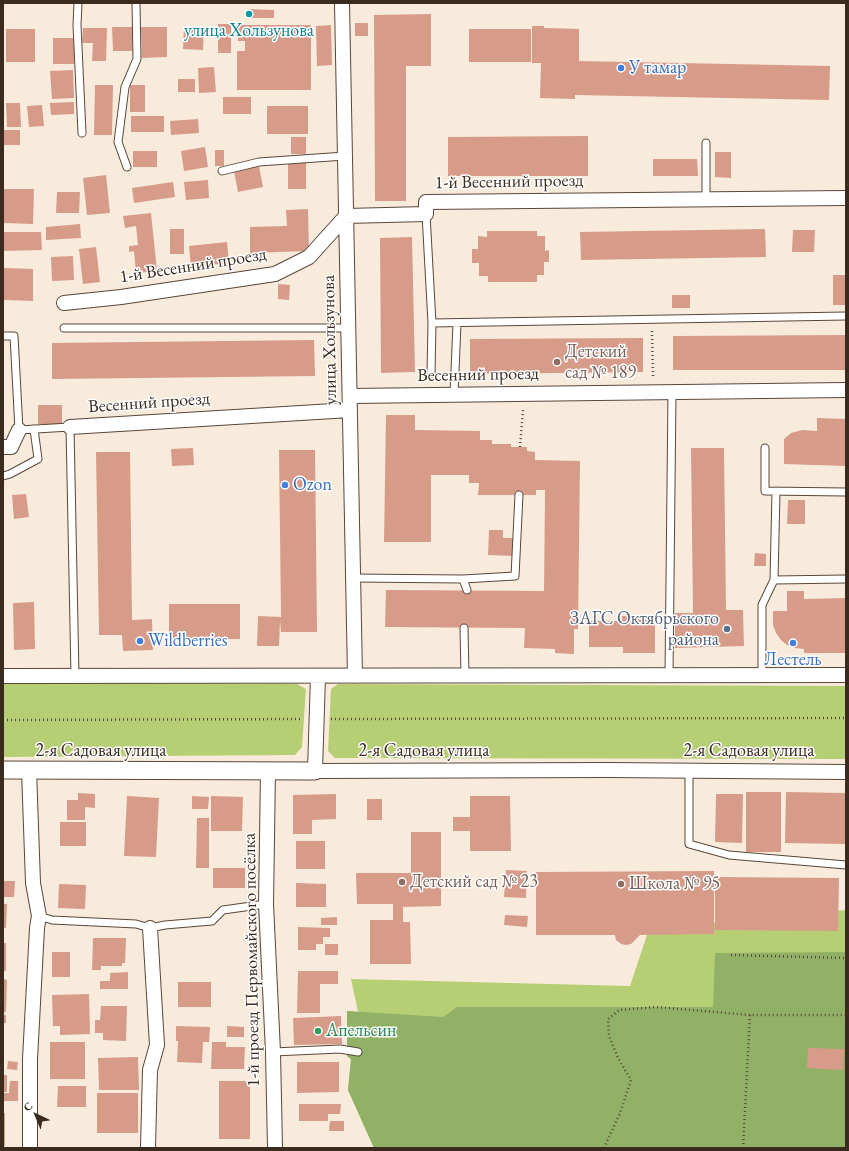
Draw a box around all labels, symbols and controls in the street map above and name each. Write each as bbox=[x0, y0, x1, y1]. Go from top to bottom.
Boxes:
marker: улица Хользунова bbox=[244, 9, 254, 19]
place label: улица Хользунова bbox=[184, 20, 314, 42]
place label: У тамар bbox=[629, 57, 686, 79]
marker: У тамар bbox=[616, 63, 626, 73]
street label: 1-й Весенний проезд bbox=[435, 170, 583, 194]
street label: 1-й Весенний проезд bbox=[118, 244, 268, 288]
street label: улица Хользунова bbox=[318, 275, 342, 405]
place label: Детский сад № 189 bbox=[565, 341, 636, 384]
marker: Детский сад № 189 bbox=[552, 357, 562, 367]
street label: Весенний проезд bbox=[417, 363, 539, 387]
street label: Весенний проезд bbox=[87, 388, 211, 418]
place label: Ozon bbox=[293, 474, 332, 496]
marker: Ozon bbox=[280, 480, 290, 490]
place label: ЗАГС Октябрьского района bbox=[570, 608, 719, 650]
marker: ЗАГС Октябрьского района bbox=[722, 624, 732, 634]
place label: Wildberries bbox=[148, 630, 228, 652]
marker: Wildberries bbox=[135, 636, 145, 646]
marker: Лестель bbox=[788, 638, 798, 648]
place label: Лестель bbox=[764, 649, 822, 671]
street label: 2-я Садовая улица bbox=[36, 740, 166, 762]
street label: 2-я Садовая улица bbox=[359, 740, 489, 762]
street label: 2-я Садовая улица bbox=[684, 740, 814, 762]
street label: 1-й проезд Первомайского посёлка bbox=[239, 833, 265, 1087]
place label: Детский сад № 23 bbox=[410, 871, 538, 893]
place label: Школа № 95 bbox=[629, 873, 720, 895]
marker: Детский сад № 23 bbox=[397, 877, 407, 887]
marker: Школа № 95 bbox=[616, 879, 626, 889]
place label: Апельсин bbox=[326, 1020, 396, 1042]
marker: Апельсин bbox=[313, 1026, 323, 1036]
north arrow bbox=[16, 1095, 56, 1135]
text: С bbox=[20, 1099, 35, 1114]

